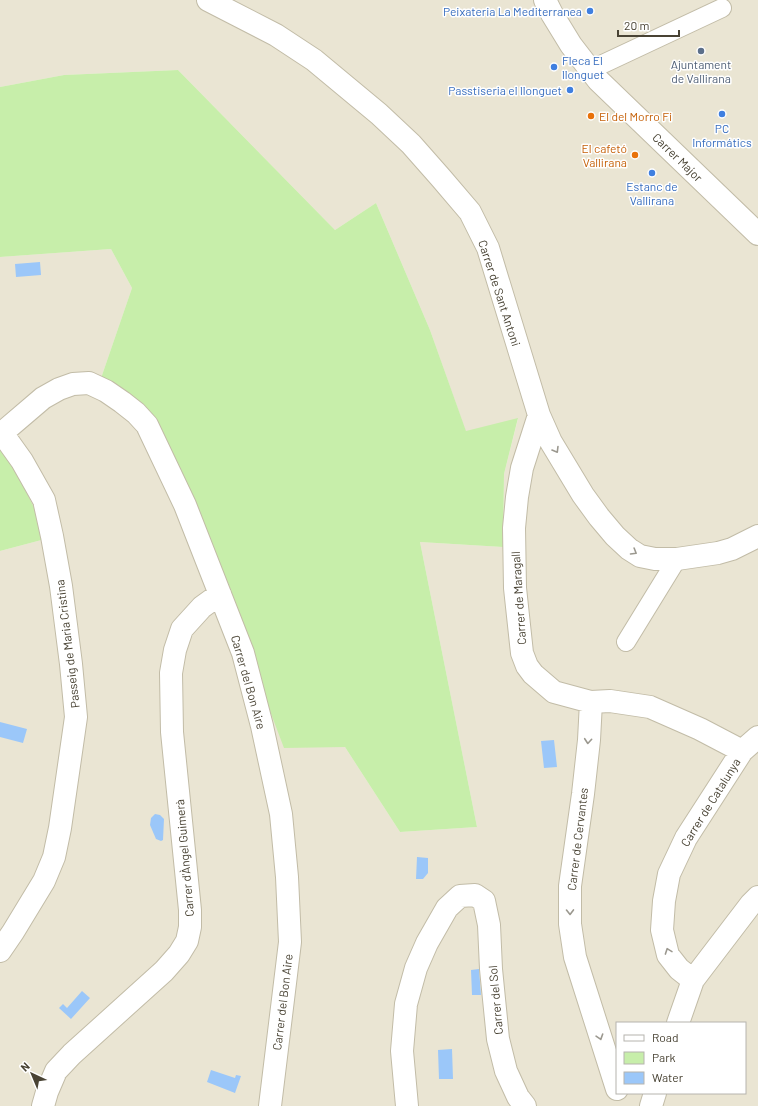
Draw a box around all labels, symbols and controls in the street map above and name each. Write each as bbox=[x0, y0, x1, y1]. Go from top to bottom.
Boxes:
place label: Peixateria La Mediterranea bbox=[443, 4, 582, 18]
marker: Peixateria La Mediterranea bbox=[585, 6, 595, 16]
scale bar bbox=[618, 12, 679, 38]
text: 20 m bbox=[624, 18, 650, 32]
marker: Ajuntament de Vallirana bbox=[696, 46, 706, 56]
place label: Fleca El llonguet bbox=[562, 53, 604, 81]
place label: Ajuntament de Vallirana bbox=[671, 57, 731, 85]
marker: Fleca El llonguet bbox=[549, 62, 559, 72]
place label: Passtiseria el llonguet bbox=[448, 83, 562, 97]
marker: Passtiseria el llonguet bbox=[565, 85, 575, 95]
place label: El del Morro Fi bbox=[599, 109, 672, 123]
marker: PC Informátics bbox=[717, 109, 727, 119]
marker: El del Morro Fi bbox=[586, 111, 596, 121]
place label: PC Informátics bbox=[692, 121, 752, 149]
street label: Carrer Major bbox=[650, 130, 706, 185]
place label: El cafetó Vallirana bbox=[582, 141, 627, 169]
marker: El cafetó Vallirana bbox=[630, 150, 640, 160]
marker: Estanc de Vallirana bbox=[647, 168, 657, 178]
place label: Estanc de Vallirana bbox=[626, 179, 678, 207]
street label: Carrer de Sant Antoni bbox=[476, 238, 524, 348]
one-way arrow bbox=[551, 446, 559, 453]
one-way arrow bbox=[630, 548, 637, 555]
street label: Carrer de Maragall bbox=[508, 551, 528, 645]
street label: Passeig de Maria Cristina bbox=[52, 579, 82, 709]
street label: Carrer del Bon Aire bbox=[229, 633, 269, 731]
one-way arrow bbox=[584, 738, 593, 744]
street label: Carrer de Catalunya bbox=[677, 755, 743, 849]
street label: Carrer de Cervantes bbox=[564, 787, 590, 891]
street label: Carrer d'Àngel Guimerà bbox=[172, 799, 196, 917]
one-way arrow bbox=[566, 909, 574, 915]
one-way arrow bbox=[664, 948, 673, 955]
street label: Carrer del Bon Aire bbox=[269, 953, 295, 1051]
street label: Carrer del Sol bbox=[485, 965, 505, 1035]
legend bbox=[616, 1022, 746, 1094]
text: Road bbox=[652, 1030, 679, 1044]
one-way arrow bbox=[596, 1034, 604, 1041]
text: Park bbox=[652, 1050, 676, 1064]
north arrow bbox=[12, 1054, 52, 1094]
text: N bbox=[18, 1059, 32, 1074]
text: Water bbox=[652, 1070, 684, 1084]

